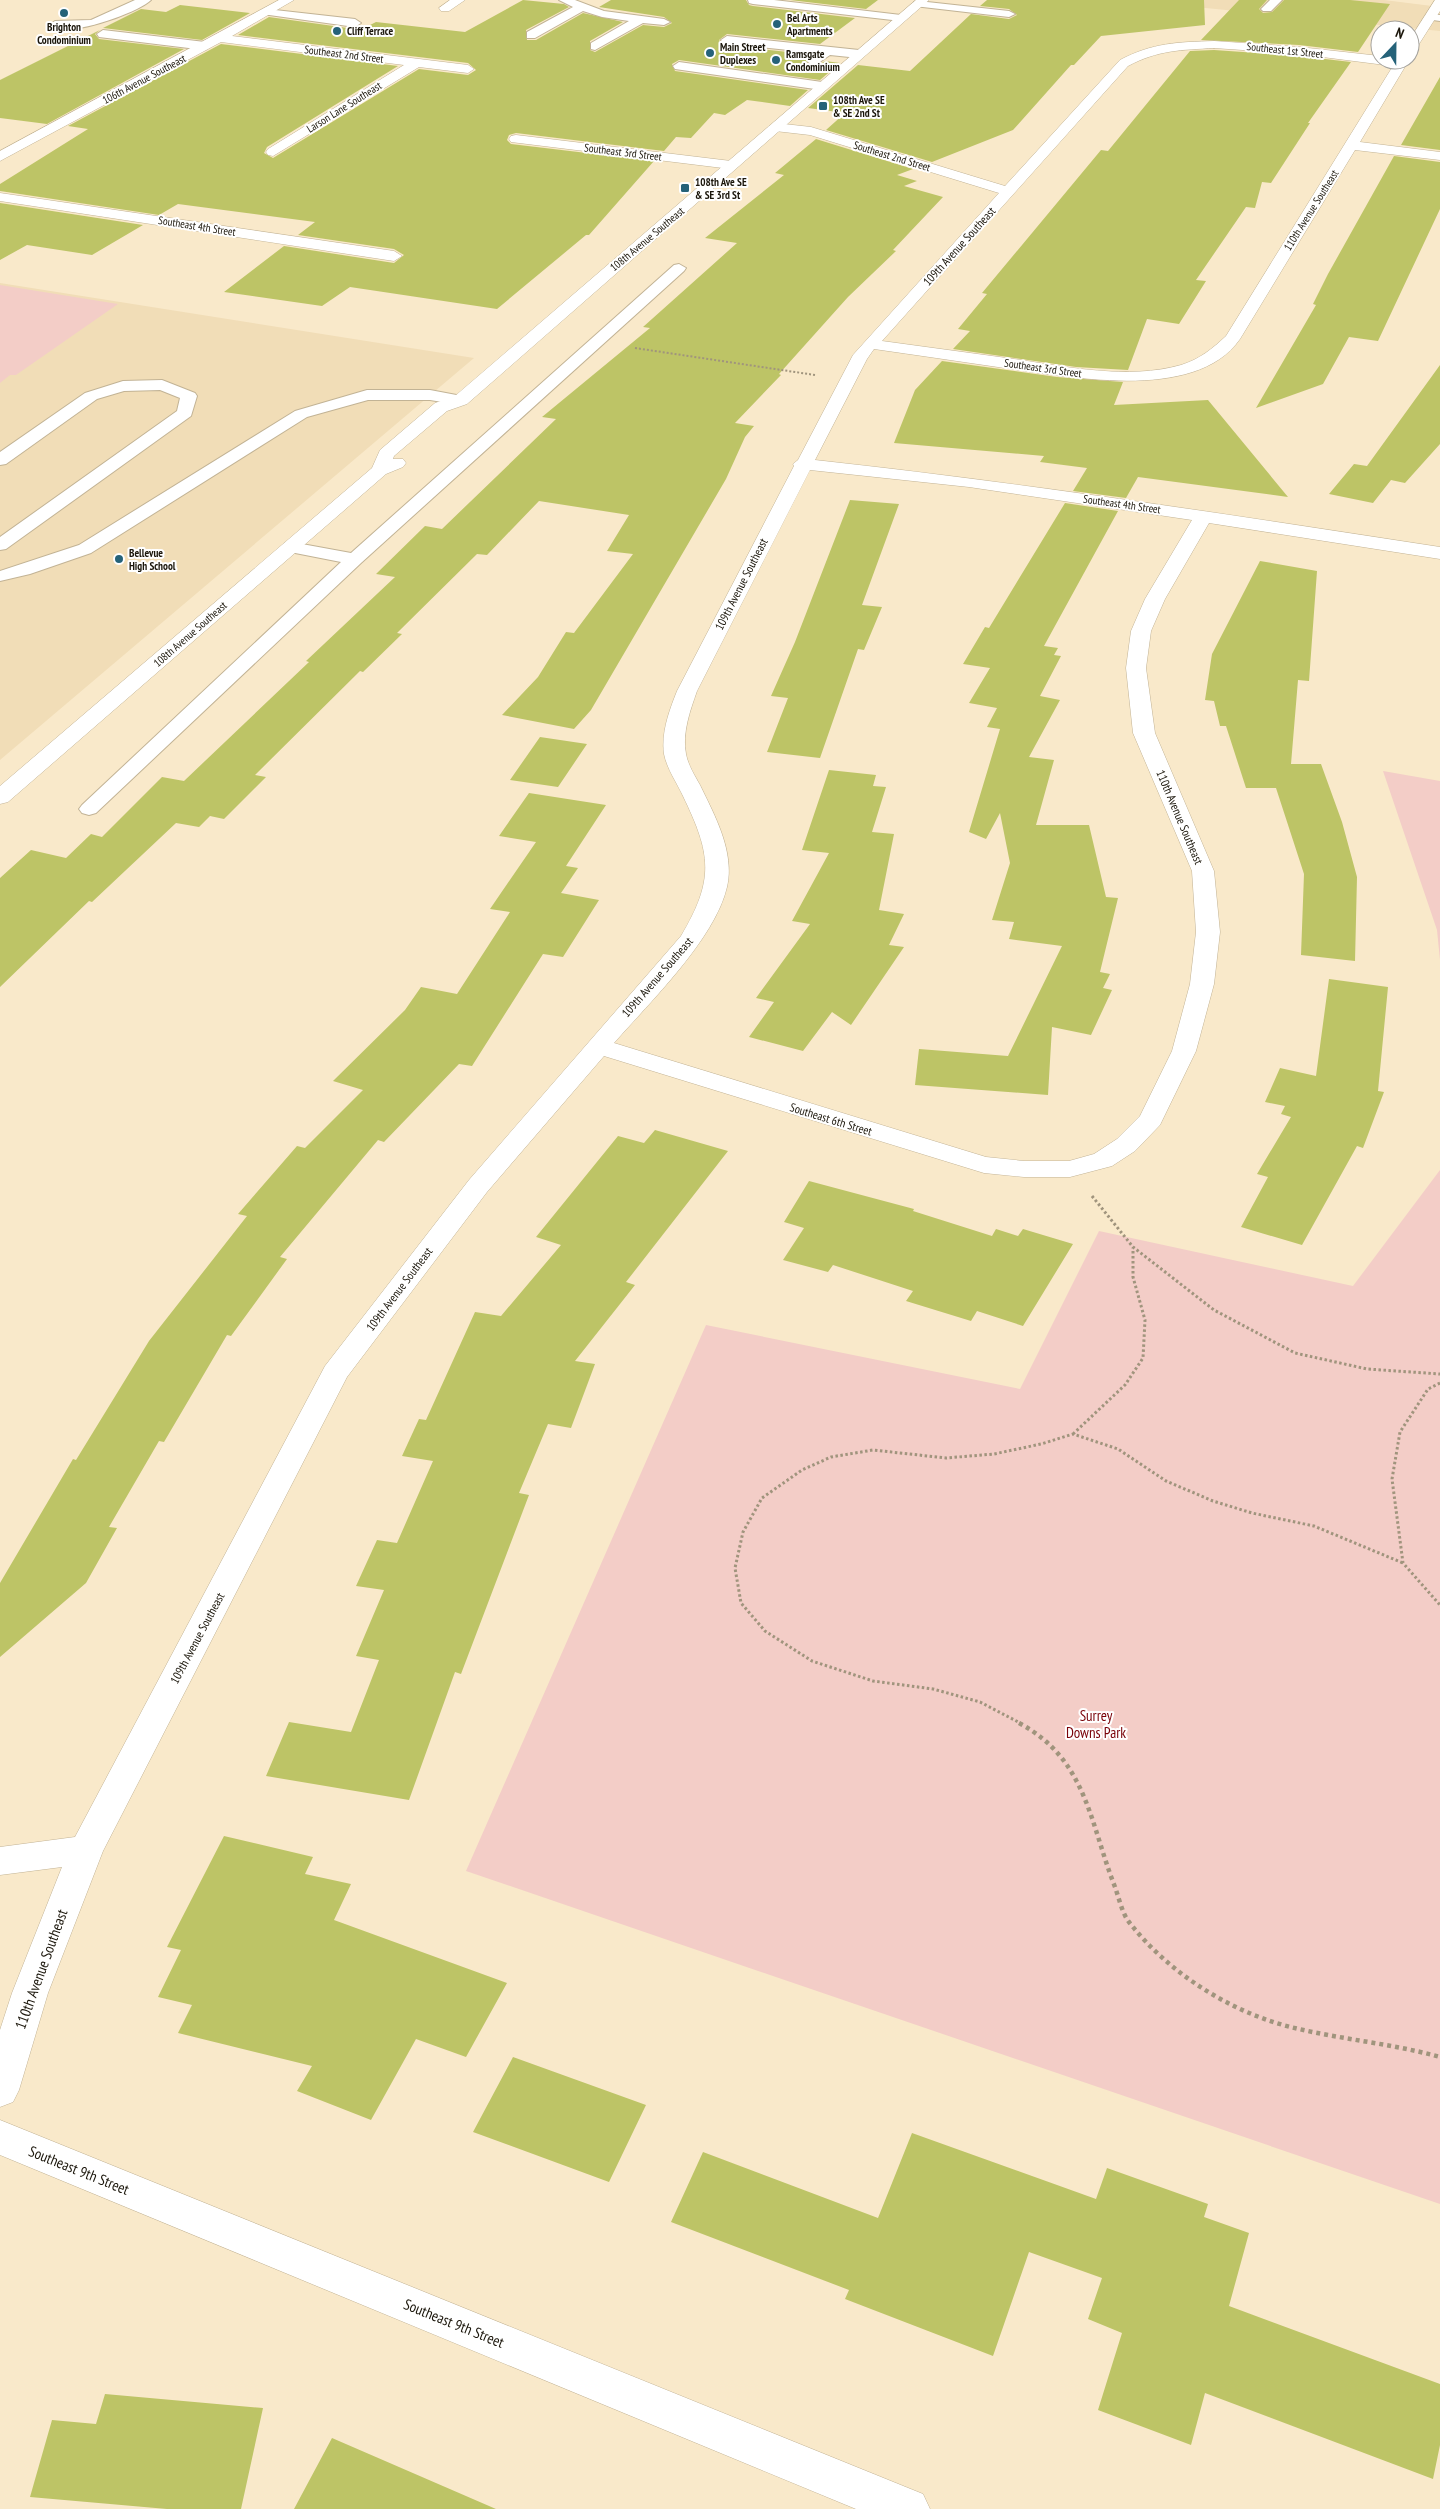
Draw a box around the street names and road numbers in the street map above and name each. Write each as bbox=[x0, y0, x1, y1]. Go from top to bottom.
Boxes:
street label: Southeast 1st Street bbox=[1246, 39, 1324, 61]
street label: Southeast 2nd Street bbox=[304, 42, 384, 66]
street label: 106th Avenue Southeast bbox=[100, 51, 188, 107]
street label: Larson Lane Southeast bbox=[304, 78, 384, 136]
street label: Southeast 2nd Street bbox=[852, 138, 932, 174]
street label: Southeast 3rd Street bbox=[583, 140, 663, 164]
street label: 110th Avenue Southeast bbox=[1281, 167, 1341, 253]
street label: 109th Avenue Southeast bbox=[920, 203, 999, 289]
street label: 108th Avenue Southeast bbox=[607, 204, 687, 274]
street label: Southeast 4th Street bbox=[157, 213, 237, 239]
street label: Southeast 3rd Street bbox=[1003, 356, 1083, 380]
street label: Southeast 4th Street bbox=[1082, 492, 1162, 516]
street label: 109th Avenue Southeast bbox=[711, 535, 771, 632]
street label: 108th Avenue Southeast bbox=[150, 598, 230, 670]
street label: 110th Avenue Southeast bbox=[1153, 768, 1207, 867]
street label: 109th Avenue Southeast bbox=[618, 933, 696, 1020]
street label: Southeast 6th Street bbox=[788, 1099, 875, 1139]
street label: 109th Avenue Southeast bbox=[363, 1244, 436, 1334]
street label: 109th Avenue Southeast bbox=[167, 1589, 228, 1686]
street label: 110th Avenue Southeast bbox=[10, 1906, 72, 2032]
street label: Southeast 9th Street bbox=[26, 2141, 132, 2199]
street label: Southeast 9th Street bbox=[401, 2294, 507, 2352]

